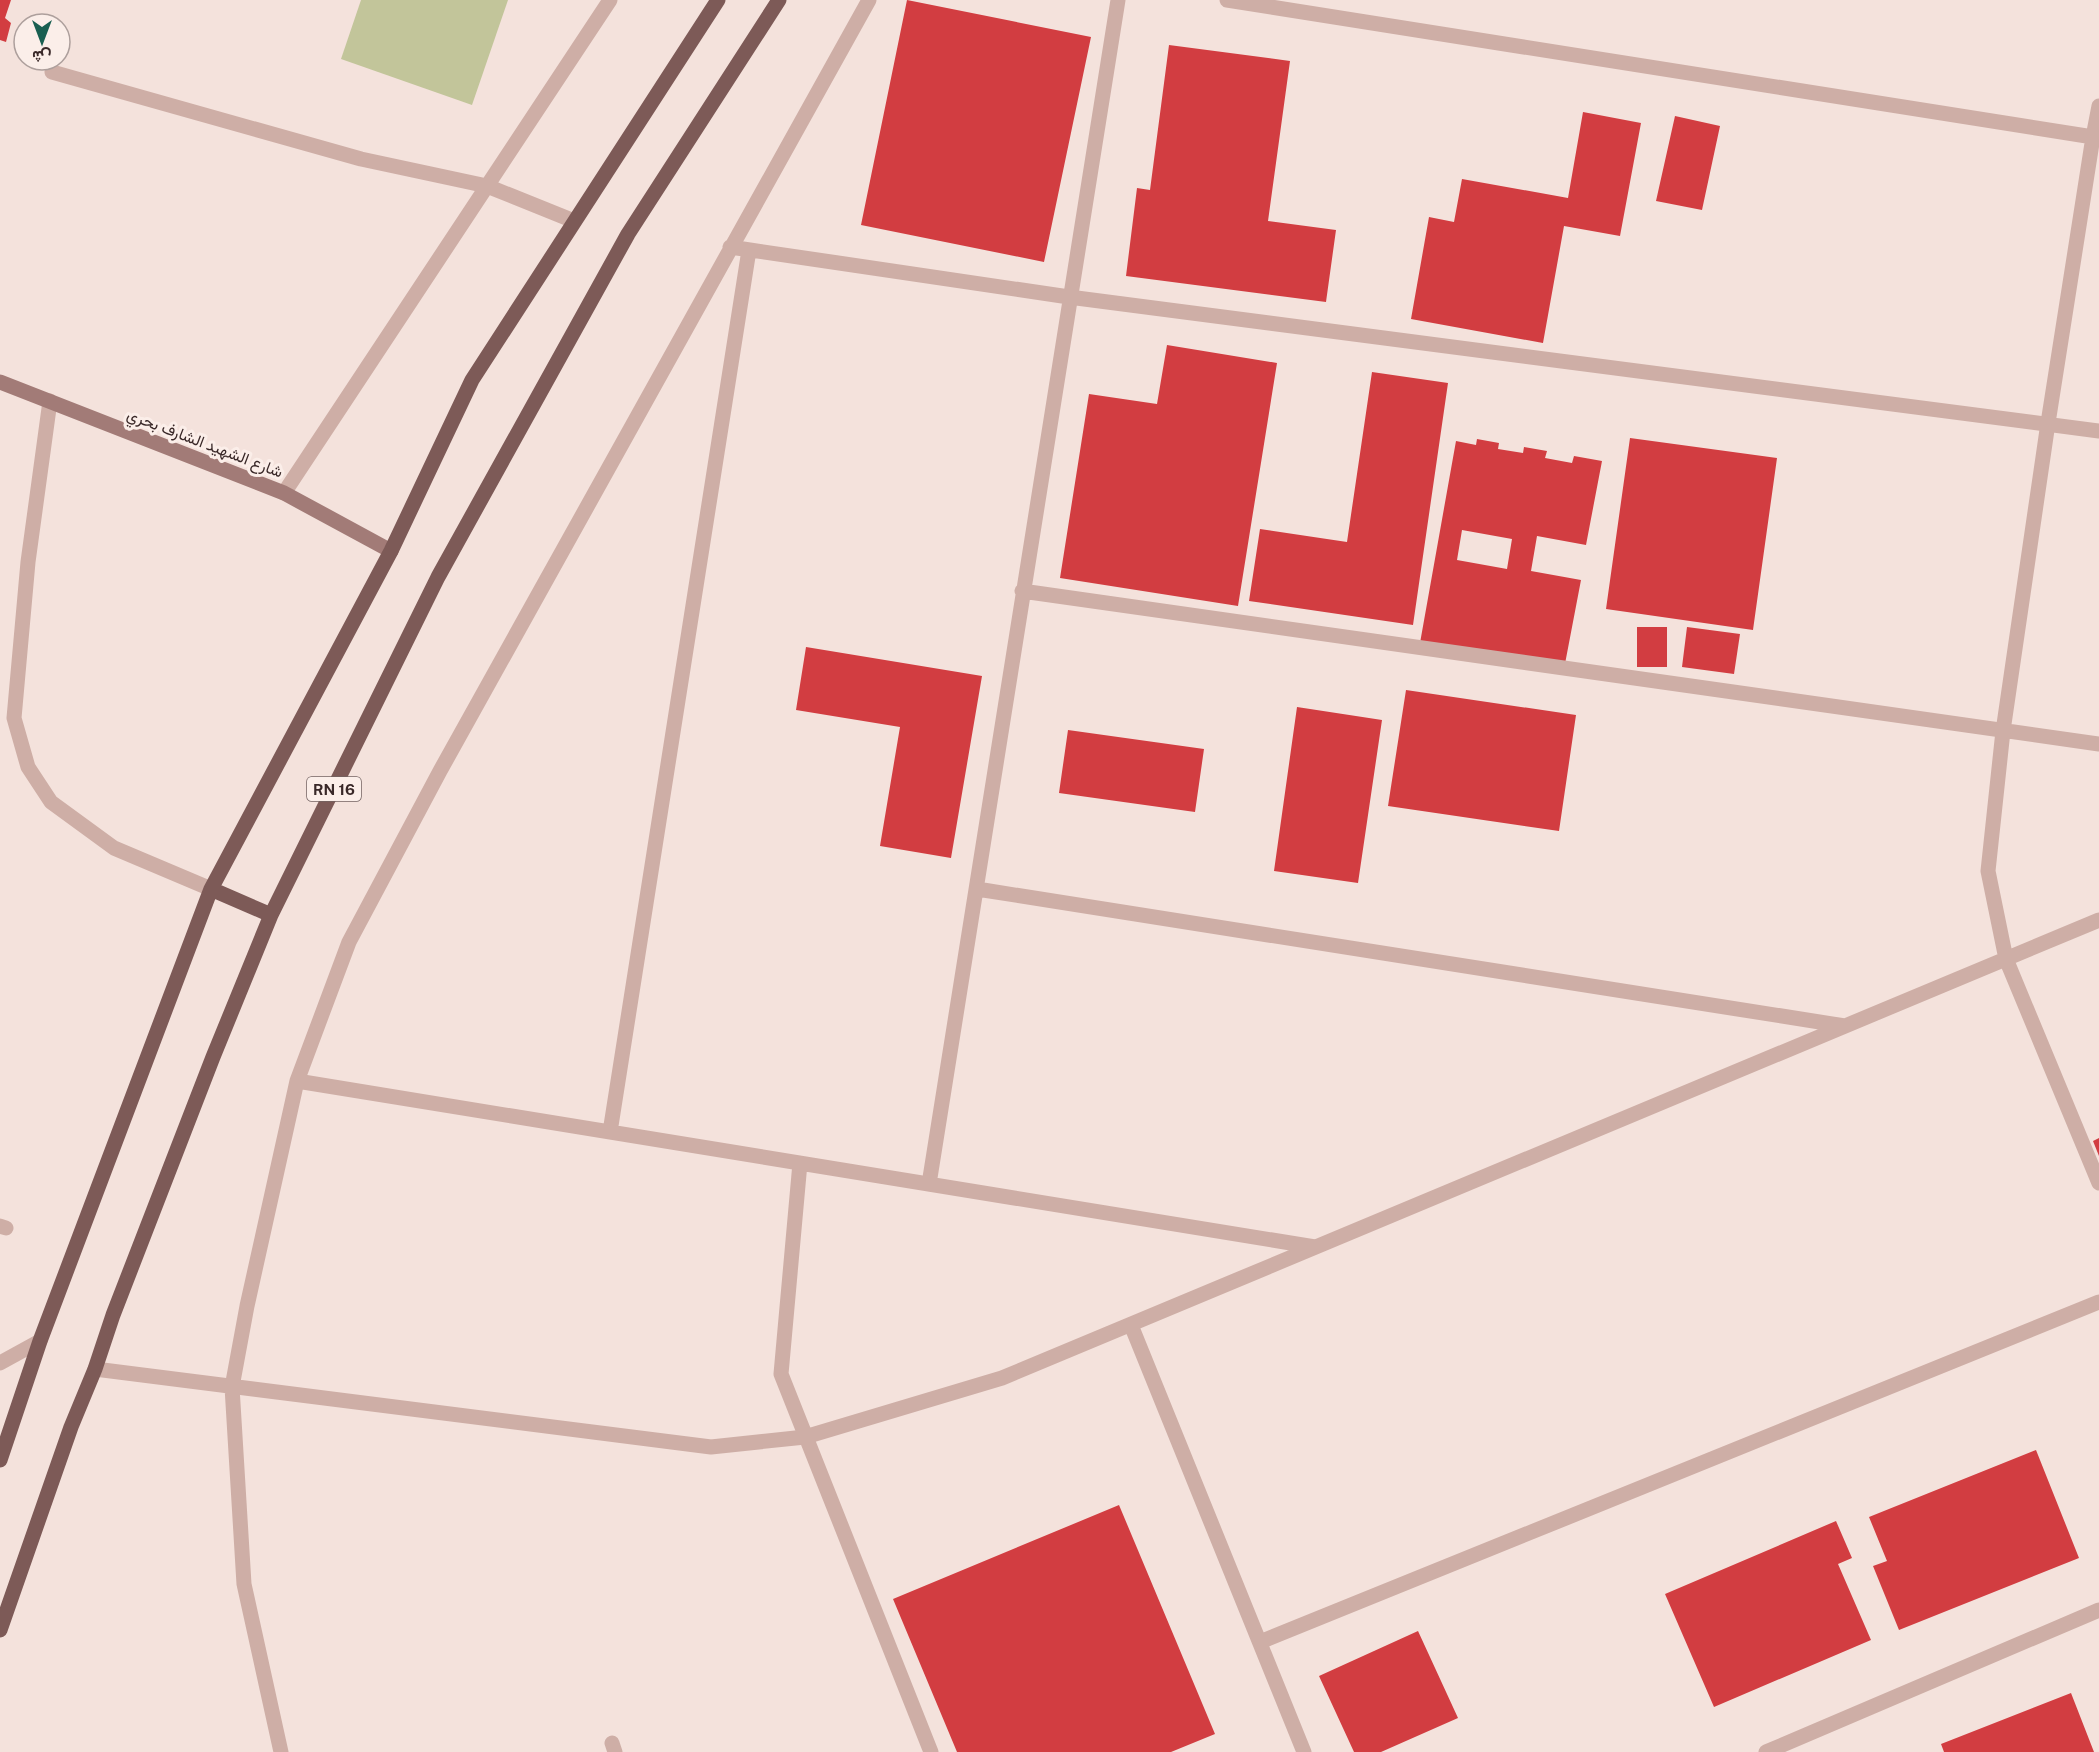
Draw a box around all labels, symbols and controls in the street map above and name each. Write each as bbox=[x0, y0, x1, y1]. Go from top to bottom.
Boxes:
north arrow bbox=[12, 12, 72, 72]
text: ش bbox=[32, 47, 52, 66]
street label: شارع الشهيد الشارف بحري bbox=[123, 405, 286, 485]
road number: RN 16 bbox=[307, 777, 361, 801]

